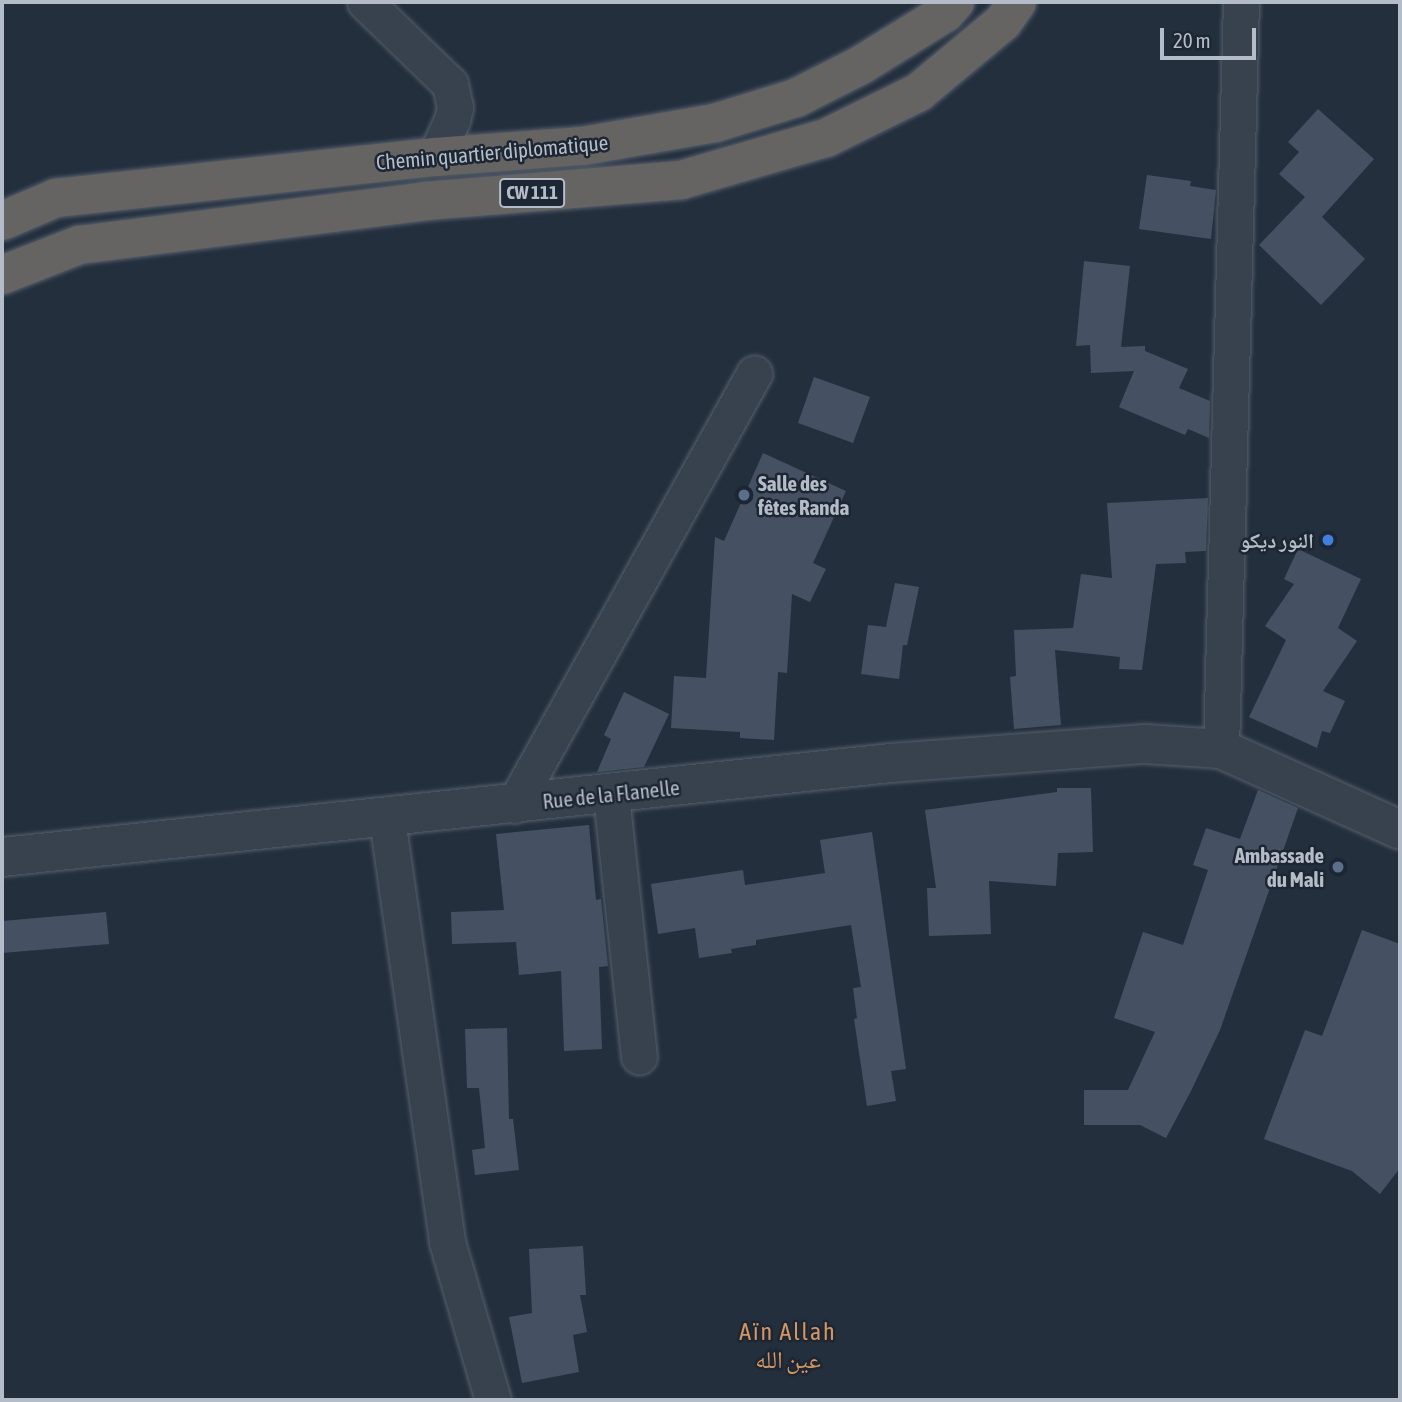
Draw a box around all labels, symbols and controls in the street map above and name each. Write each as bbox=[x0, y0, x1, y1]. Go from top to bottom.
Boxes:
scale bar bbox=[1164, 14, 1260, 58]
text: 20 m bbox=[1173, 28, 1211, 52]
street label: Chemin quartier diplomatique bbox=[375, 129, 609, 175]
road number: CW 111 bbox=[499, 178, 565, 209]
place label: Salle des fêtes Randa bbox=[758, 470, 849, 520]
marker: Salle des fêtes Randa bbox=[736, 487, 752, 503]
place label: النور ديكو bbox=[1240, 527, 1314, 553]
marker: النور ديكو bbox=[1320, 532, 1336, 548]
street label: Rue de la Flanelle bbox=[541, 774, 681, 814]
place label: Ambassade du Mali bbox=[1235, 842, 1324, 892]
marker: Ambassade du Mali bbox=[1330, 859, 1346, 875]
district label: Aïn Allah عين الله bbox=[740, 1318, 836, 1374]

